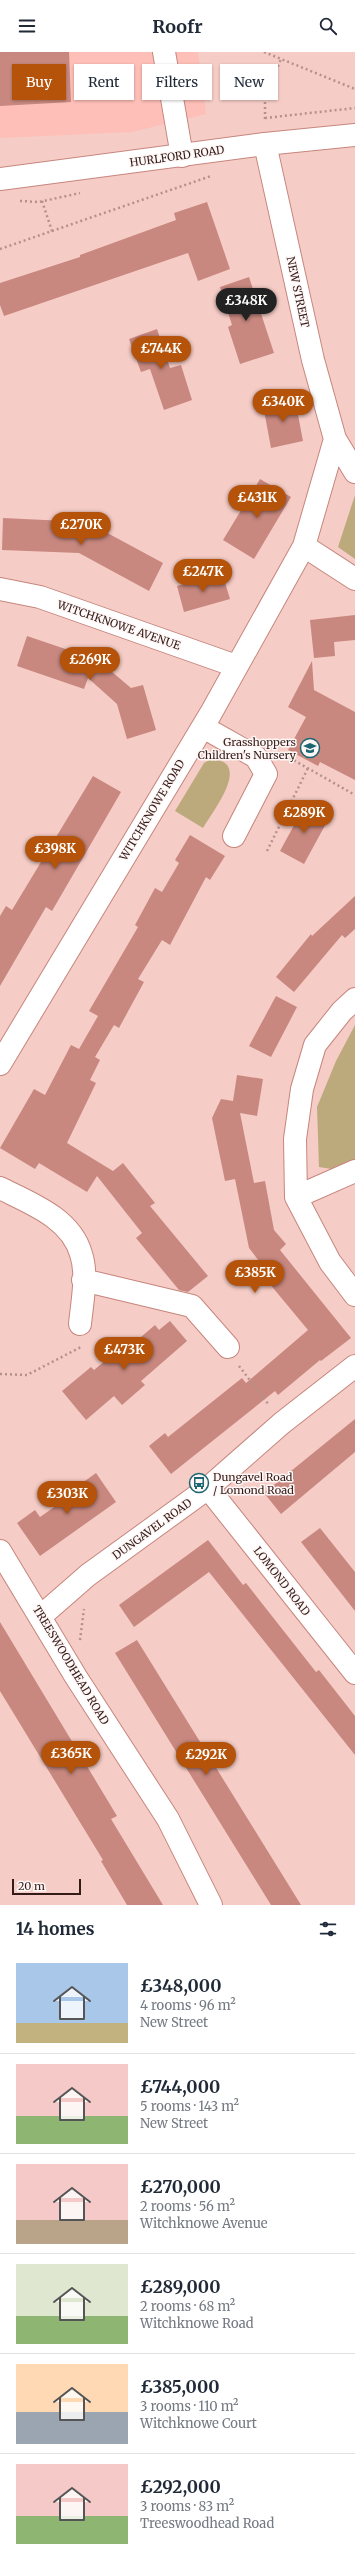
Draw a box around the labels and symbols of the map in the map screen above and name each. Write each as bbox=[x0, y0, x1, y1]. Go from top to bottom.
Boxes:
street label: HURLFORD ROAD bbox=[129, 142, 225, 170]
street label: NEW STREET bbox=[284, 255, 312, 329]
pin: £348K bbox=[218, 288, 274, 322]
pin: £744K bbox=[133, 336, 189, 370]
pin: £340K bbox=[255, 389, 311, 423]
pin: £431K bbox=[229, 485, 285, 519]
pin: £270K bbox=[53, 512, 109, 546]
pin: £247K bbox=[175, 559, 231, 593]
street label: WITCHKNOWE AVENUE bbox=[55, 597, 182, 653]
pin: £269K bbox=[62, 647, 118, 681]
place label: Grasshoppers Children's Nursery bbox=[198, 735, 297, 762]
school or university icon: Grasshoppers Children's Nursery bbox=[299, 737, 321, 759]
street label: WITCHKNOWE ROAD bbox=[116, 757, 188, 864]
pin: £289K bbox=[276, 800, 332, 834]
pin: £398K bbox=[27, 836, 83, 870]
pin: £385K bbox=[227, 1260, 283, 1294]
pin: £473K bbox=[96, 1337, 152, 1371]
place label: Dungavel Road / Lomond Road bbox=[213, 1470, 294, 1497]
bus stop icon: Dungavel Road / Lomond Road bbox=[188, 1472, 210, 1494]
pin: £303K bbox=[39, 1481, 95, 1515]
street label: DUNGAVEL ROAD bbox=[110, 1495, 194, 1563]
street label: LOMOND ROAD bbox=[251, 1544, 313, 1618]
street label: TREESWOODHEAD ROAD bbox=[30, 1603, 112, 1727]
pin: £365K bbox=[43, 1741, 99, 1775]
pin: £292K bbox=[178, 1742, 234, 1776]
scale bar bbox=[12, 1877, 81, 1896]

